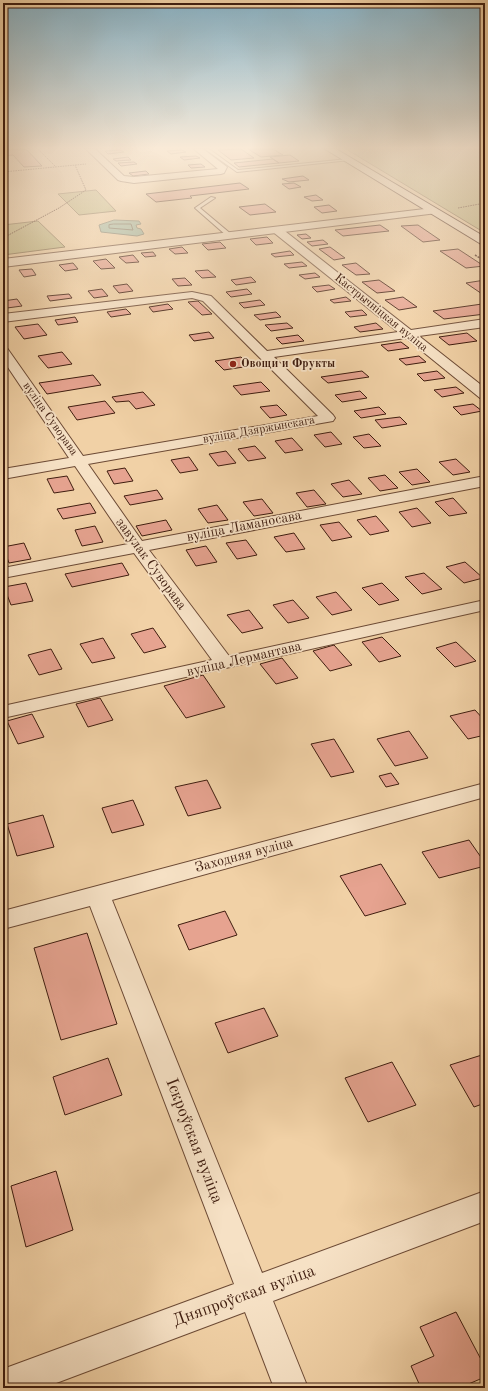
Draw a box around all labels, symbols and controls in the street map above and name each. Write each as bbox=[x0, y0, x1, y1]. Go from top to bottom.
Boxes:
street label: Кастрычніцкая вуліца bbox=[332, 271, 431, 354]
place label: Овощи и Фрукты bbox=[241, 358, 335, 370]
marker: Овощи и Фрукты bbox=[228, 359, 238, 369]
street label: вуліца Суворава bbox=[20, 380, 81, 458]
street label: вуліца Дзяржынскага bbox=[202, 413, 316, 446]
street label: вуліца Ламаносава bbox=[185, 508, 303, 544]
street label: завулак Суворава bbox=[113, 516, 189, 612]
street label: вуліца Лермантава bbox=[185, 639, 303, 679]
street label: Заходняя вуліца bbox=[193, 835, 295, 875]
street label: Іскроўская вуліца bbox=[162, 1076, 226, 1207]
street label: Дняпроўская вуліца bbox=[171, 1262, 318, 1330]

